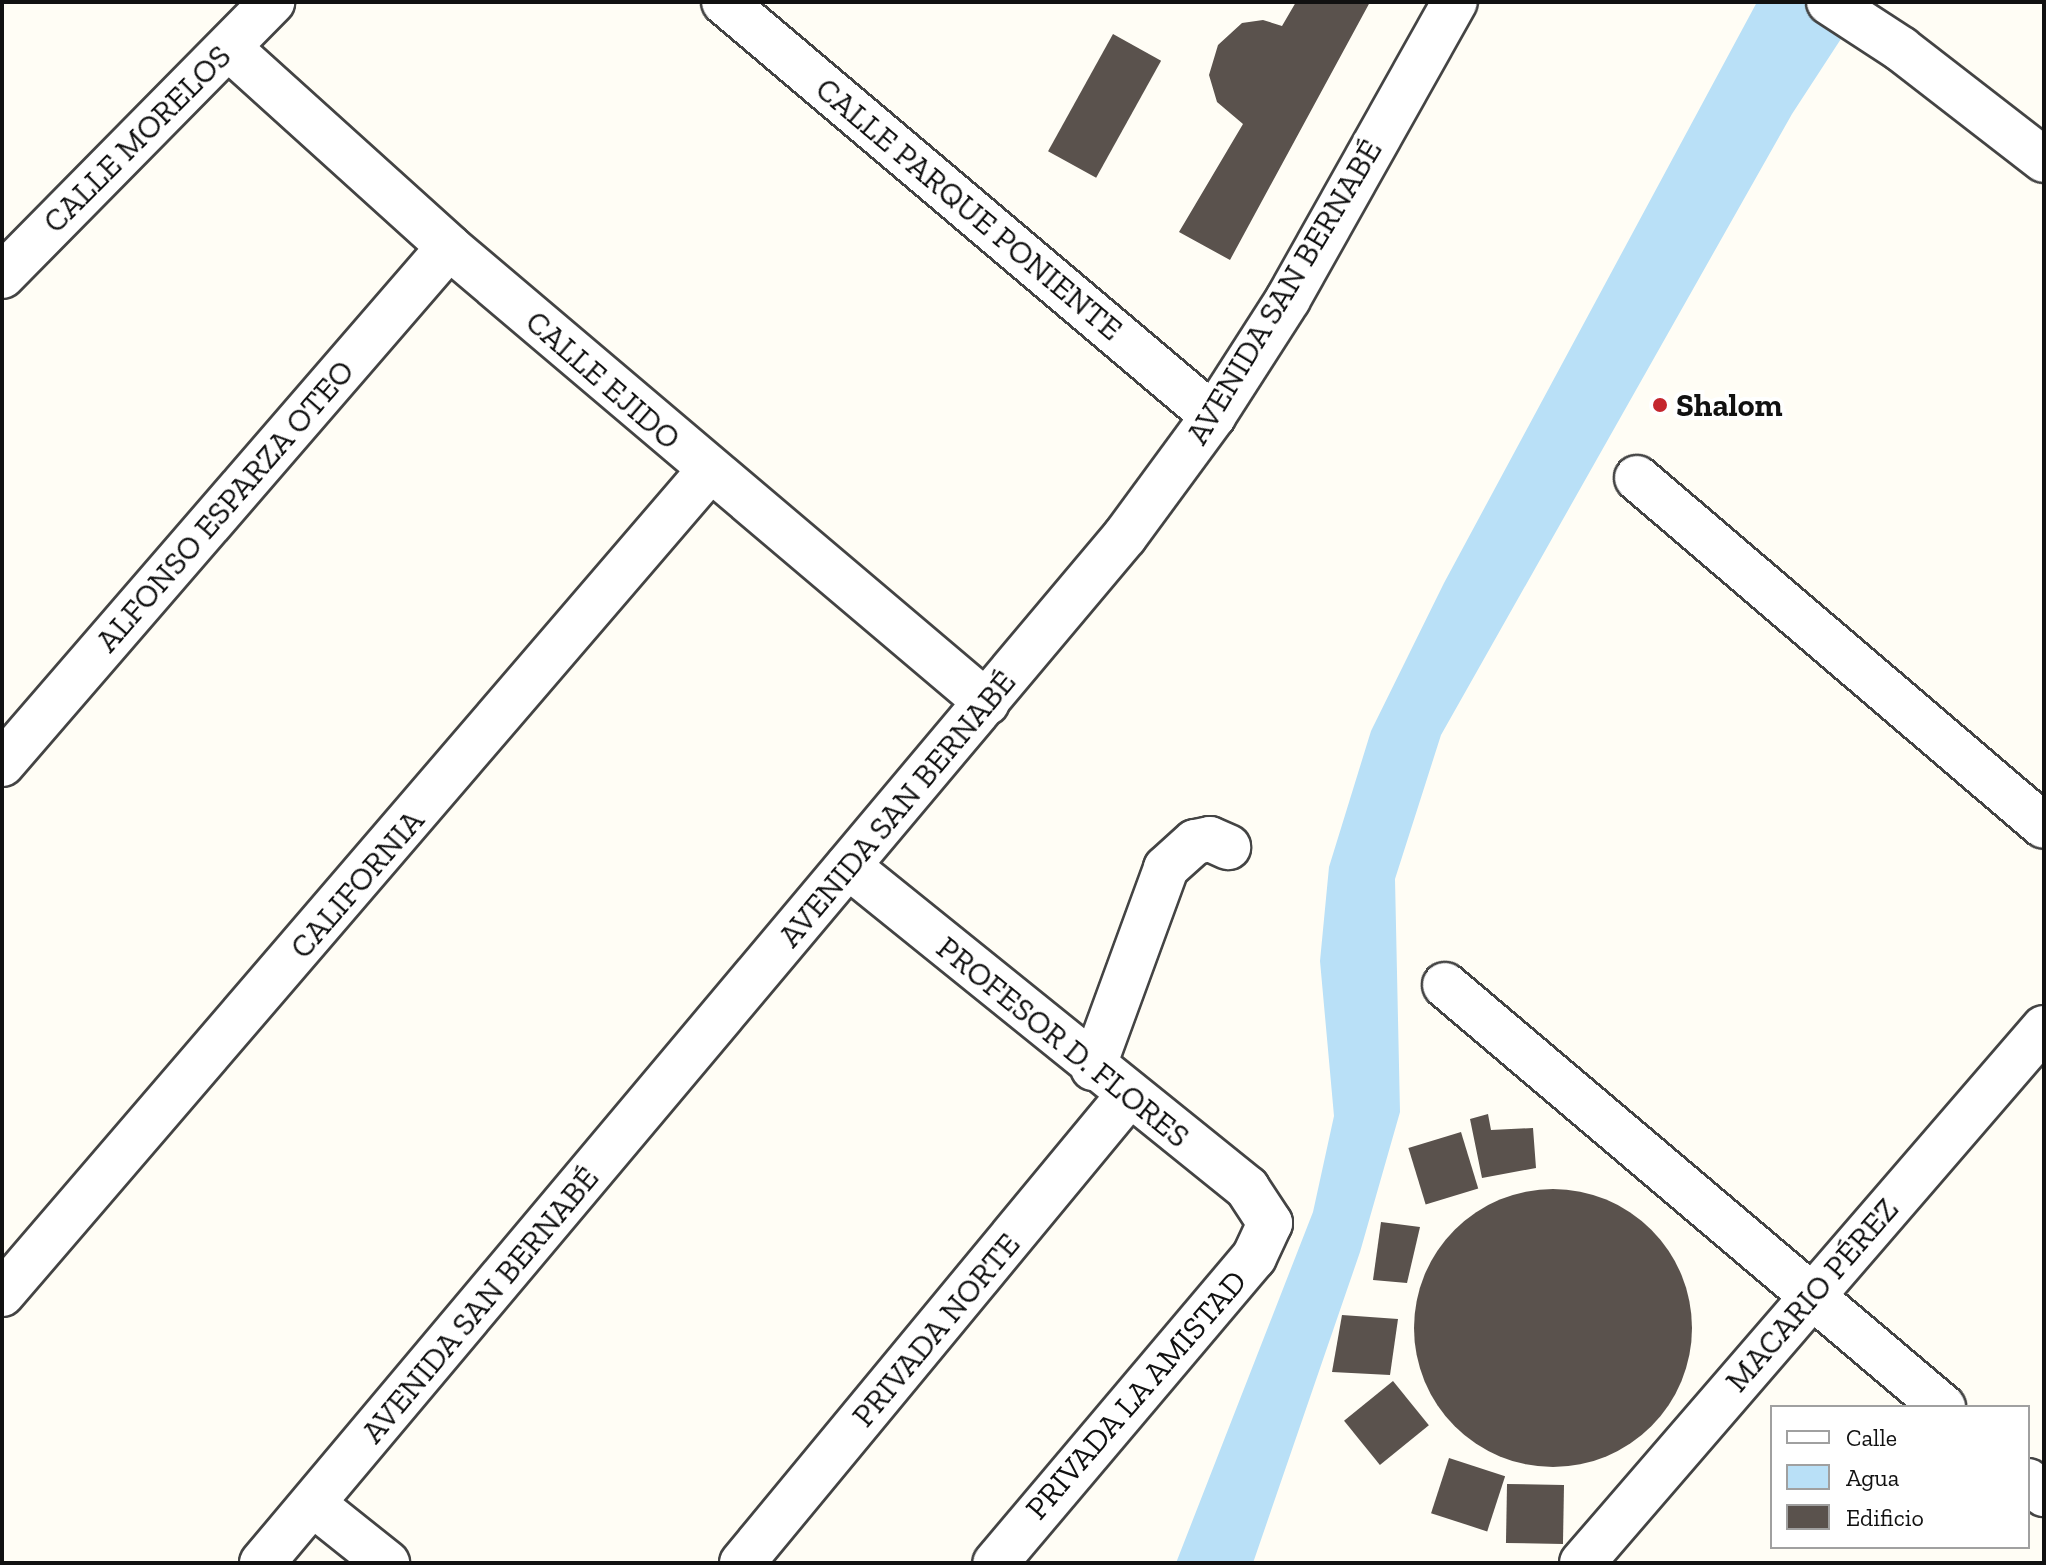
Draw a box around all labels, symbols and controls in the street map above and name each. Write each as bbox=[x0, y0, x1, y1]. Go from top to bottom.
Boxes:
street label: CALLE MORELOS bbox=[35, 37, 239, 241]
street label: CALLE PARQUE PONIENTE bbox=[808, 70, 1130, 348]
street label: AVENIDA SAN BERNABÉ bbox=[1178, 132, 1390, 452]
street label: CALLE EJIDO bbox=[518, 303, 688, 457]
street label: ALFONSO ESPARZA OTEO bbox=[88, 352, 362, 660]
place label: Shalom bbox=[1676, 386, 1782, 424]
marker: Shalom bbox=[1651, 396, 1669, 414]
street label: AVENIDA SAN BERNABÉ bbox=[770, 663, 1024, 955]
street label: CALIFORNIA bbox=[282, 802, 432, 966]
street label: PROFESOR D. FLORES bbox=[929, 928, 1197, 1156]
street label: AVENIDA SAN BERNABÉ bbox=[353, 1159, 607, 1451]
street label: MACARIO PÉREZ bbox=[1718, 1190, 1906, 1400]
street label: PRIVADA NORTE bbox=[844, 1225, 1028, 1435]
street label: PRIVADA LA AMISTAD bbox=[1016, 1262, 1256, 1528]
legend bbox=[1770, 1405, 2030, 1549]
text: Calle bbox=[1846, 1423, 1897, 1452]
text: Agua bbox=[1846, 1463, 1899, 1492]
text: Edificio bbox=[1846, 1503, 1924, 1532]

